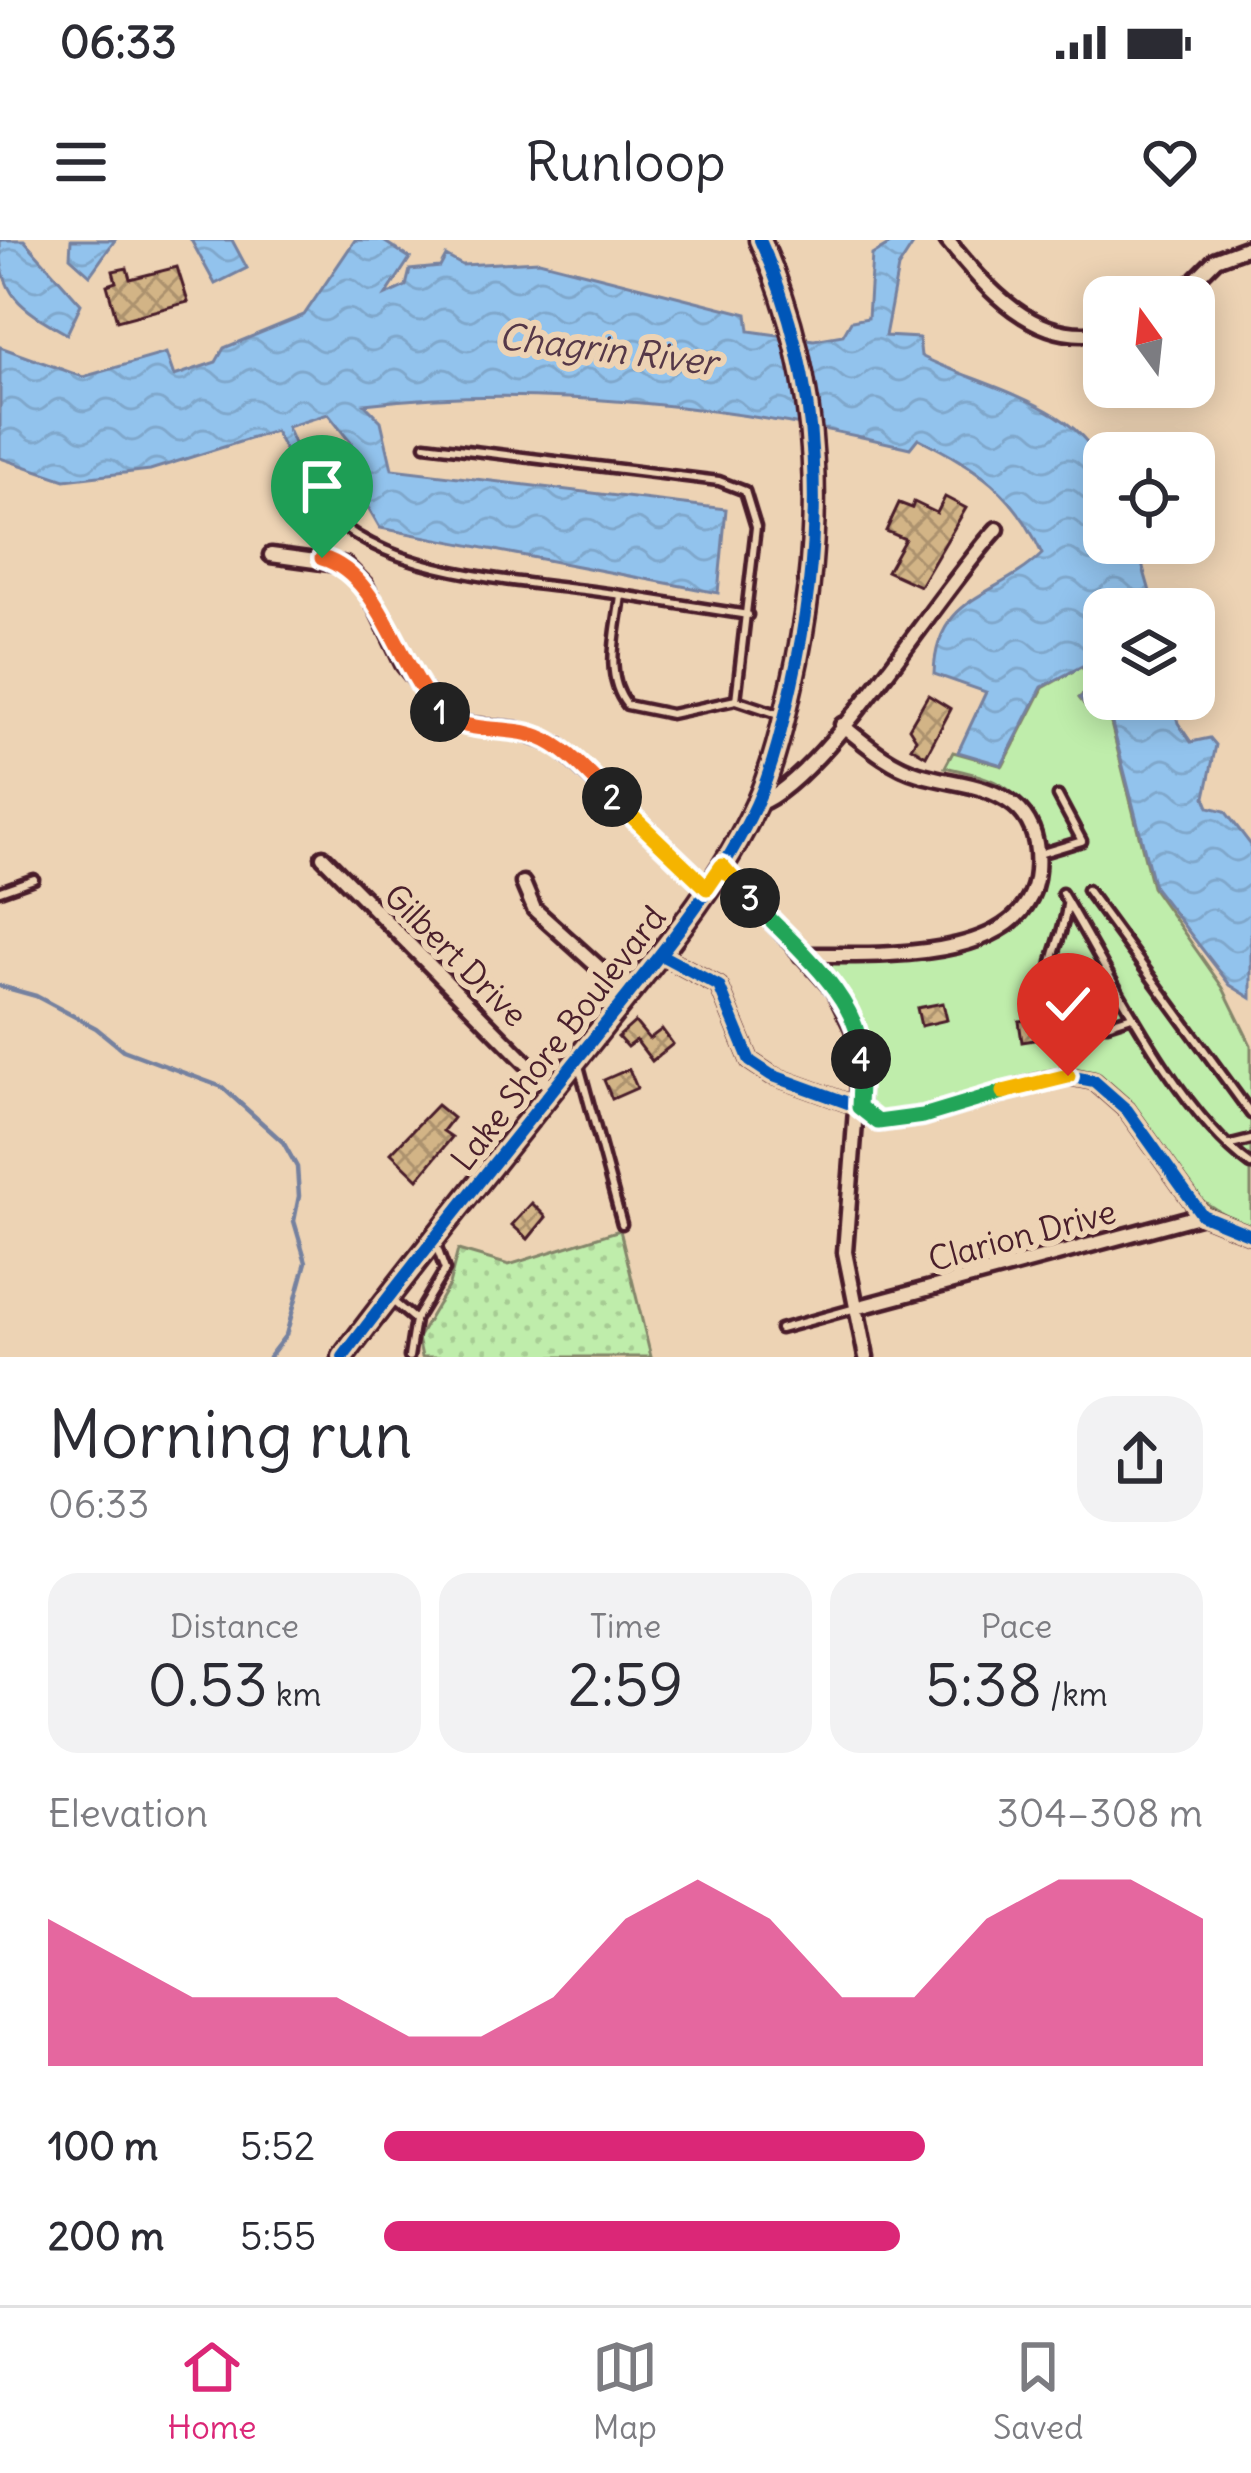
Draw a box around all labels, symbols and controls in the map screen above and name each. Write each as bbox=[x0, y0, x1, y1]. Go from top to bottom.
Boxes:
text: 06:33 bbox=[60, 14, 177, 70]
text: Runloop bbox=[525, 128, 726, 196]
icon: menu bbox=[48, 129, 114, 195]
icon: heart bbox=[1137, 129, 1203, 195]
north arrow bbox=[1083, 276, 1215, 408]
map controls bbox=[1083, 276, 1215, 720]
water label: Chagrin River bbox=[496, 314, 724, 386]
button: locate bbox=[1083, 432, 1215, 564]
pin bbox=[271, 435, 373, 558]
icon: arrive bbox=[289, 453, 355, 519]
button: layers bbox=[1083, 588, 1215, 720]
pin: 1 bbox=[410, 682, 470, 742]
text: 1 bbox=[433, 691, 447, 733]
pin: 2 bbox=[582, 767, 642, 827]
text: 2 bbox=[603, 776, 621, 818]
pin: 3 bbox=[720, 868, 780, 928]
street label: Gilbert Drive bbox=[376, 875, 536, 1035]
text: 3 bbox=[741, 877, 759, 919]
street label: Lake Shore Boulevard bbox=[442, 897, 674, 1179]
pin bbox=[1017, 953, 1119, 1076]
icon: check bbox=[1035, 971, 1101, 1037]
pin: 4 bbox=[831, 1029, 891, 1089]
text: 4 bbox=[851, 1038, 871, 1080]
street label: Clarion Drive bbox=[924, 1190, 1120, 1280]
text: Morning run bbox=[48, 1393, 412, 1476]
button: share bbox=[1077, 1396, 1203, 1522]
text: 06:33 bbox=[48, 1480, 149, 1529]
text: Distance bbox=[170, 1605, 299, 1647]
text: Time bbox=[590, 1605, 661, 1647]
text: Pace bbox=[981, 1605, 1052, 1647]
text: 0.53 bbox=[147, 1647, 268, 1722]
text: 2:59 bbox=[568, 1647, 683, 1722]
text: 5:38 bbox=[925, 1647, 1042, 1722]
text: km bbox=[268, 1673, 322, 1715]
text: /km bbox=[1042, 1673, 1108, 1715]
text: Elevation bbox=[48, 1789, 208, 1838]
text: 304–308 m bbox=[997, 1789, 1203, 1838]
text: 100 m bbox=[48, 2122, 158, 2171]
text: 5:52 bbox=[240, 2122, 315, 2171]
text: 200 m bbox=[48, 2212, 164, 2261]
text: 5:55 bbox=[240, 2212, 316, 2261]
tab: Home bbox=[168, 2334, 257, 2448]
tab: Map bbox=[592, 2334, 658, 2448]
tab: Saved bbox=[993, 2334, 1083, 2448]

